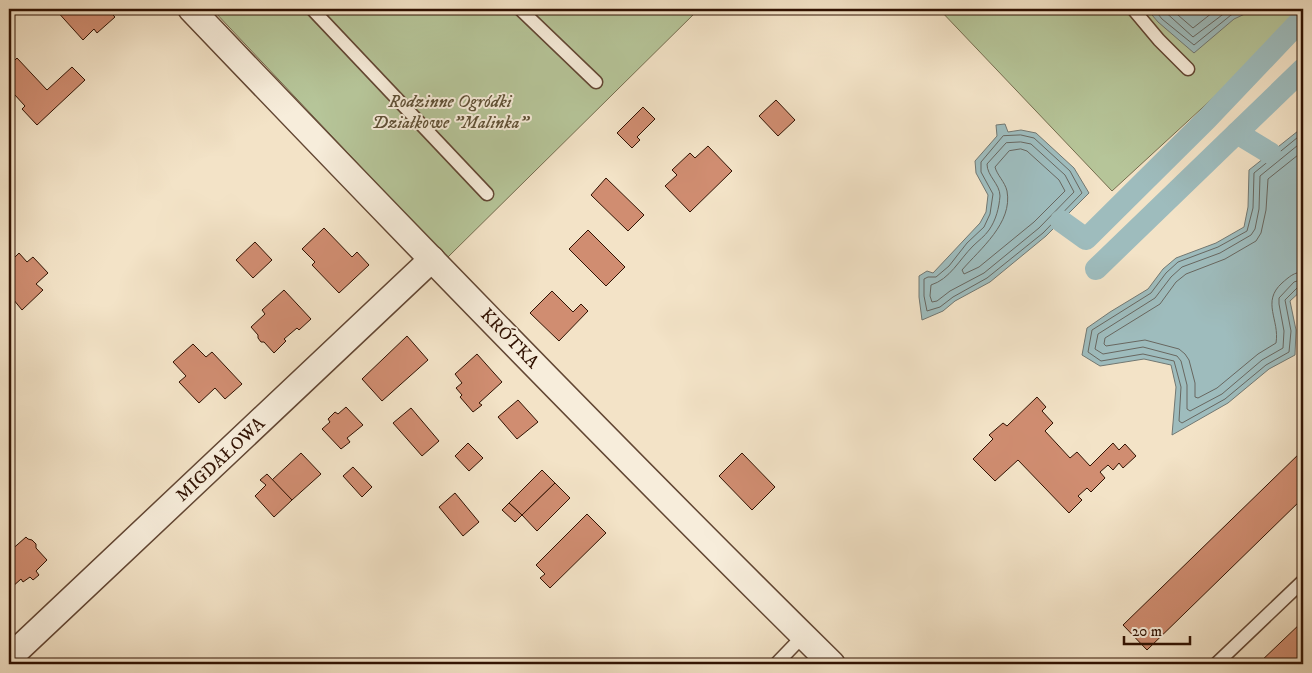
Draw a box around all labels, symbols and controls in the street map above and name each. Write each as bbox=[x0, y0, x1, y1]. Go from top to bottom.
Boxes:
park label: Rodzinne Ogródki Działkowe "Malinka" bbox=[372, 91, 531, 134]
street label: KRÓTKA bbox=[475, 304, 544, 374]
street label: MIGDAŁOWA bbox=[172, 412, 270, 507]
scale bar bbox=[1124, 613, 1191, 645]
text: 20 m bbox=[1132, 622, 1162, 641]

